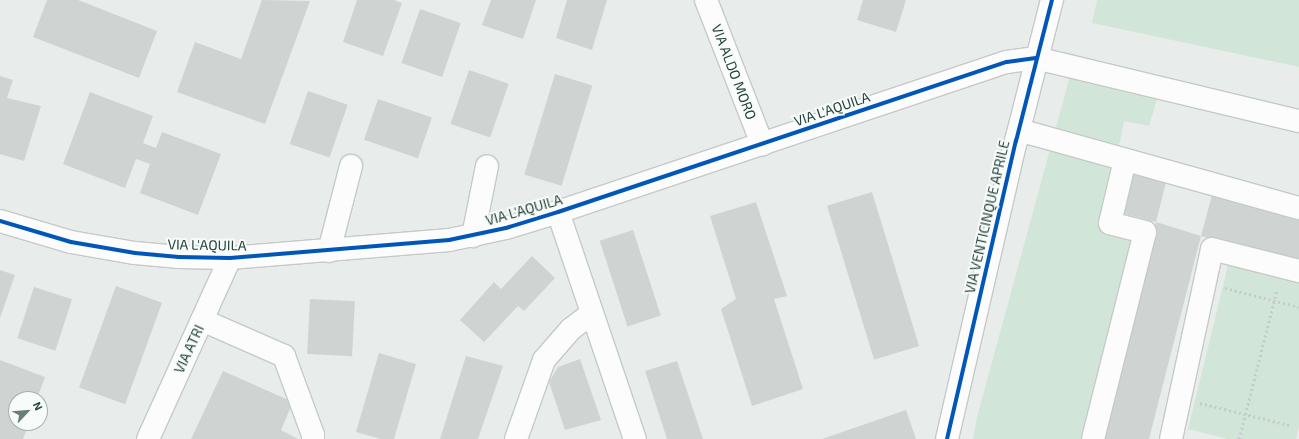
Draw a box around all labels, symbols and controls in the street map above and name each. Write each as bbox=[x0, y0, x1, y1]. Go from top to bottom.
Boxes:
street label: VIA ALDO MORO bbox=[708, 22, 760, 122]
street label: VIA L'AQUILA bbox=[792, 88, 872, 130]
street label: VIA VENTICINQUE APRILE bbox=[961, 138, 1013, 296]
street label: VIA L'AQUILA bbox=[484, 191, 564, 229]
street label: VIA L'AQUILA bbox=[167, 236, 247, 254]
street label: VIA ATRI bbox=[170, 322, 208, 376]
north arrow bbox=[8, 391, 48, 431]
text: N bbox=[31, 400, 46, 412]

